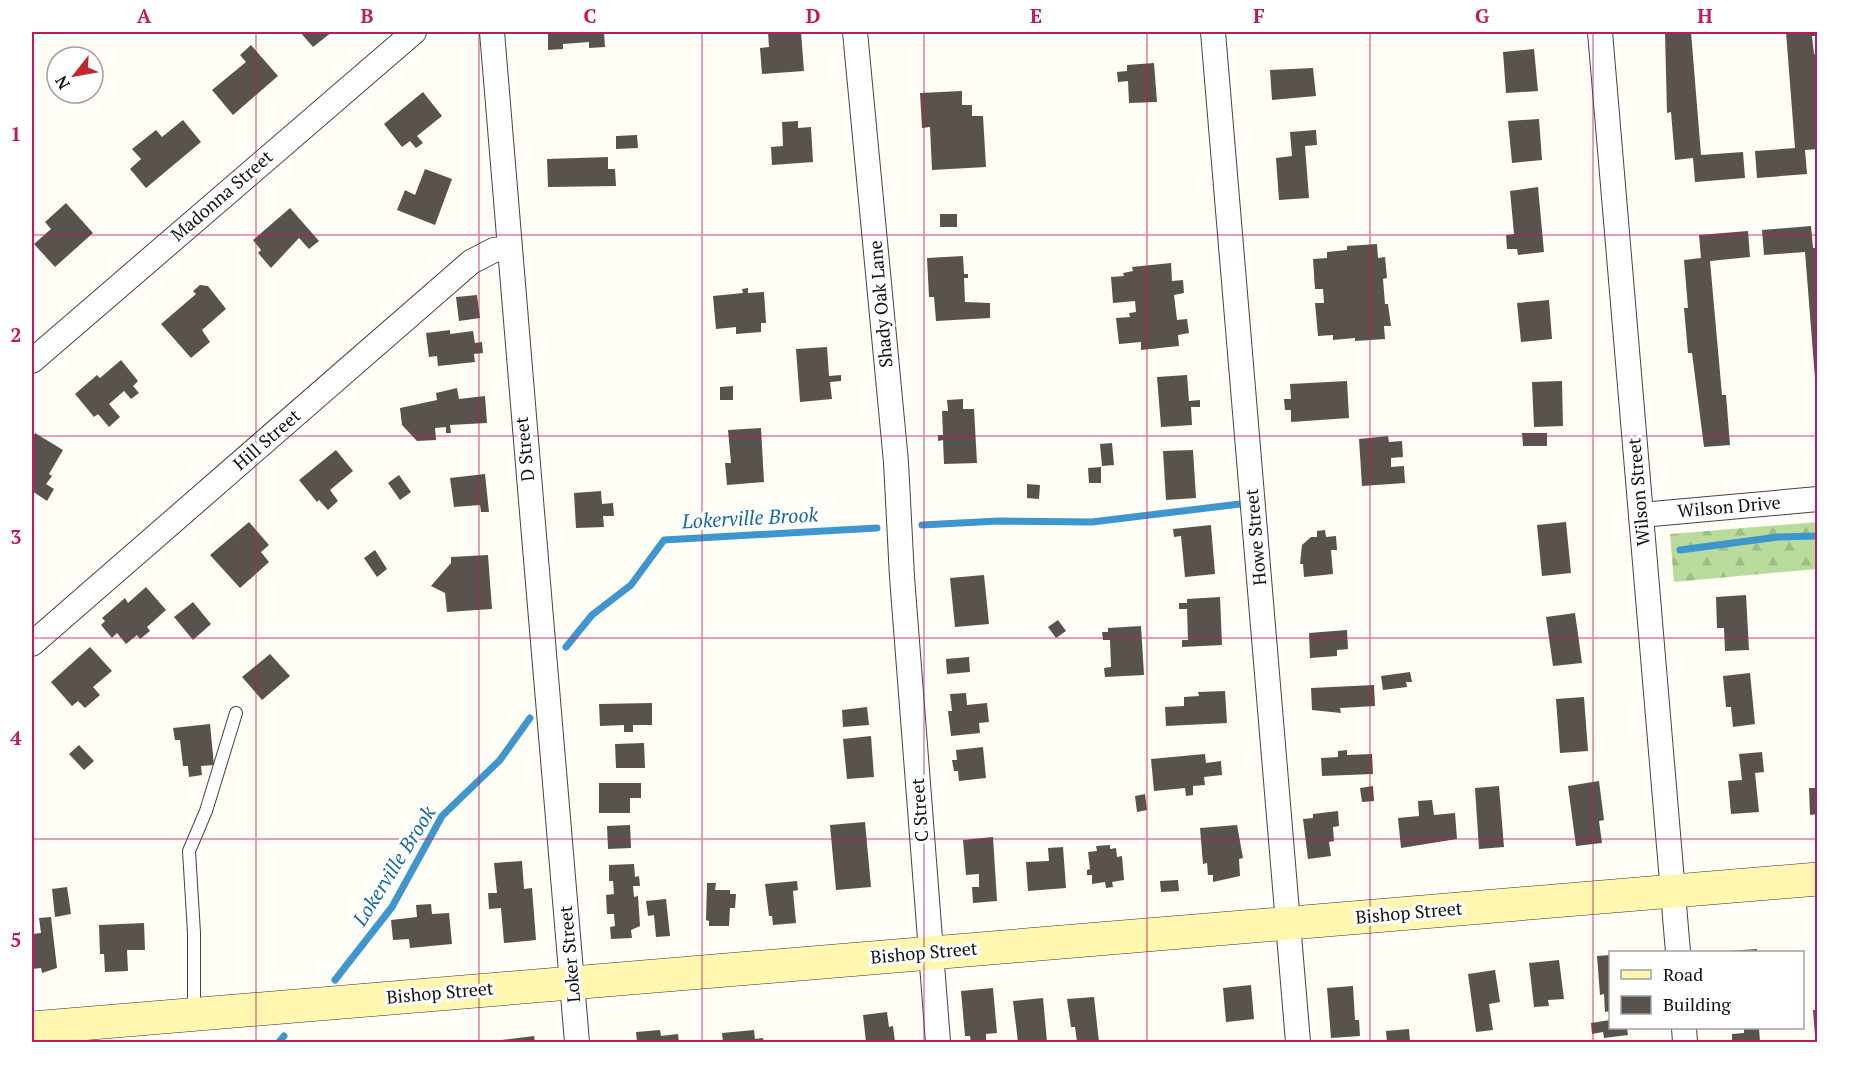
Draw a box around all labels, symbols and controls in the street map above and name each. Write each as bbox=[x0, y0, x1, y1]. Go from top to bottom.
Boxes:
text: A bbox=[137, 2, 152, 29]
text: B bbox=[361, 2, 374, 29]
text: C bbox=[583, 2, 597, 29]
text: D bbox=[806, 2, 820, 29]
text: E bbox=[1030, 2, 1042, 29]
text: F bbox=[1253, 2, 1265, 29]
text: G bbox=[1475, 2, 1489, 29]
text: H bbox=[1697, 2, 1713, 29]
north arrow bbox=[45, 45, 105, 105]
text: N bbox=[50, 72, 75, 94]
text: 1 bbox=[10, 120, 22, 147]
street label: Madonna Street bbox=[165, 144, 278, 246]
street label: Shady Oak Lane bbox=[862, 240, 898, 369]
text: 2 bbox=[10, 321, 22, 348]
street label: Hill Street bbox=[228, 403, 305, 475]
street label: D Street bbox=[509, 415, 539, 483]
street label: Wilson Street bbox=[1621, 437, 1655, 547]
street label: Howe Street bbox=[1239, 487, 1271, 587]
street label: Wilson Drive bbox=[1676, 490, 1781, 522]
water label: Lokerville Brook bbox=[680, 500, 819, 535]
text: 3 bbox=[10, 523, 22, 550]
text: 4 bbox=[10, 724, 22, 751]
street label: C Street bbox=[905, 777, 933, 843]
water label: Lokerville Brook bbox=[345, 800, 441, 932]
street label: Bishop Street bbox=[1354, 895, 1464, 929]
street label: Loker Street bbox=[553, 904, 585, 1004]
text: 5 bbox=[10, 926, 22, 953]
street label: Bishop Street bbox=[869, 935, 979, 969]
legend bbox=[1609, 951, 1804, 1029]
text: Road bbox=[1663, 962, 1703, 986]
street label: Bishop Street bbox=[385, 975, 495, 1009]
text: Building bbox=[1663, 992, 1731, 1016]

